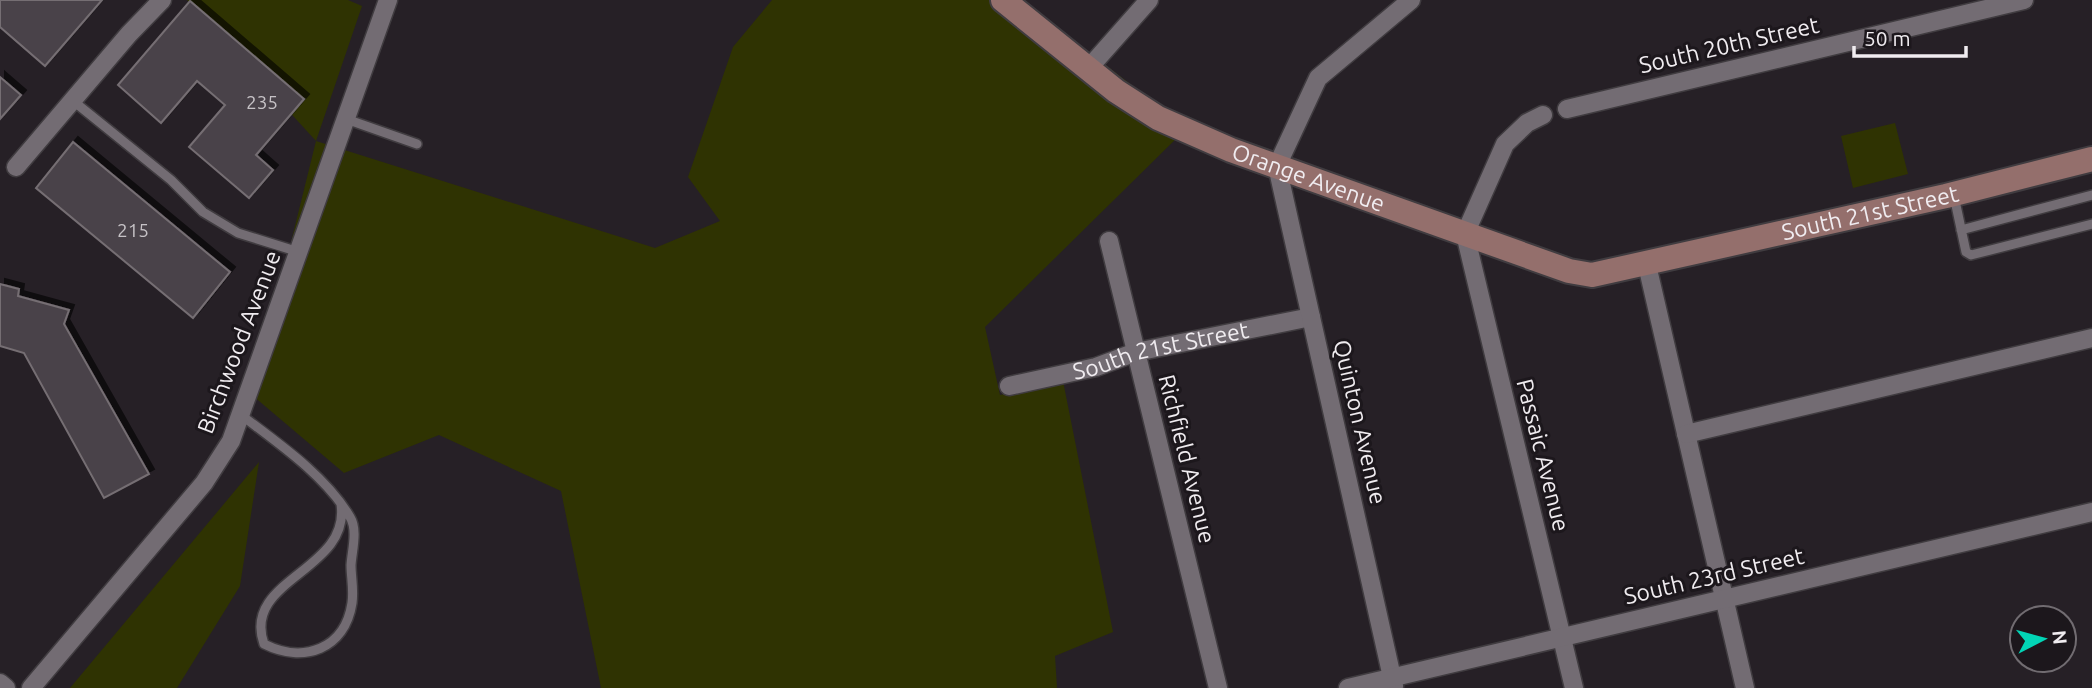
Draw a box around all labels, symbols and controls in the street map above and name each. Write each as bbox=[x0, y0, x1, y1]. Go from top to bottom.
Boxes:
street label: South 20th Street bbox=[1637, 12, 1821, 77]
scale bar bbox=[1854, 14, 1966, 58]
text: 50 m bbox=[1864, 26, 1911, 50]
house number: 235 bbox=[246, 91, 278, 113]
street label: Orange Avenue bbox=[1229, 138, 1388, 216]
street label: South 21st Street bbox=[1779, 180, 1961, 244]
house number: 215 bbox=[117, 219, 149, 241]
street label: Birchwood Avenue bbox=[192, 247, 285, 437]
street label: South 21st Street bbox=[1070, 317, 1251, 384]
street label: Quinton Avenue bbox=[1329, 337, 1392, 507]
street label: Richfield Avenue bbox=[1154, 372, 1221, 546]
street label: Passaic Avenue bbox=[1512, 376, 1575, 534]
street label: South 23rd Street bbox=[1622, 543, 1806, 608]
north arrow bbox=[2008, 604, 2078, 674]
text: N bbox=[2048, 629, 2072, 645]

